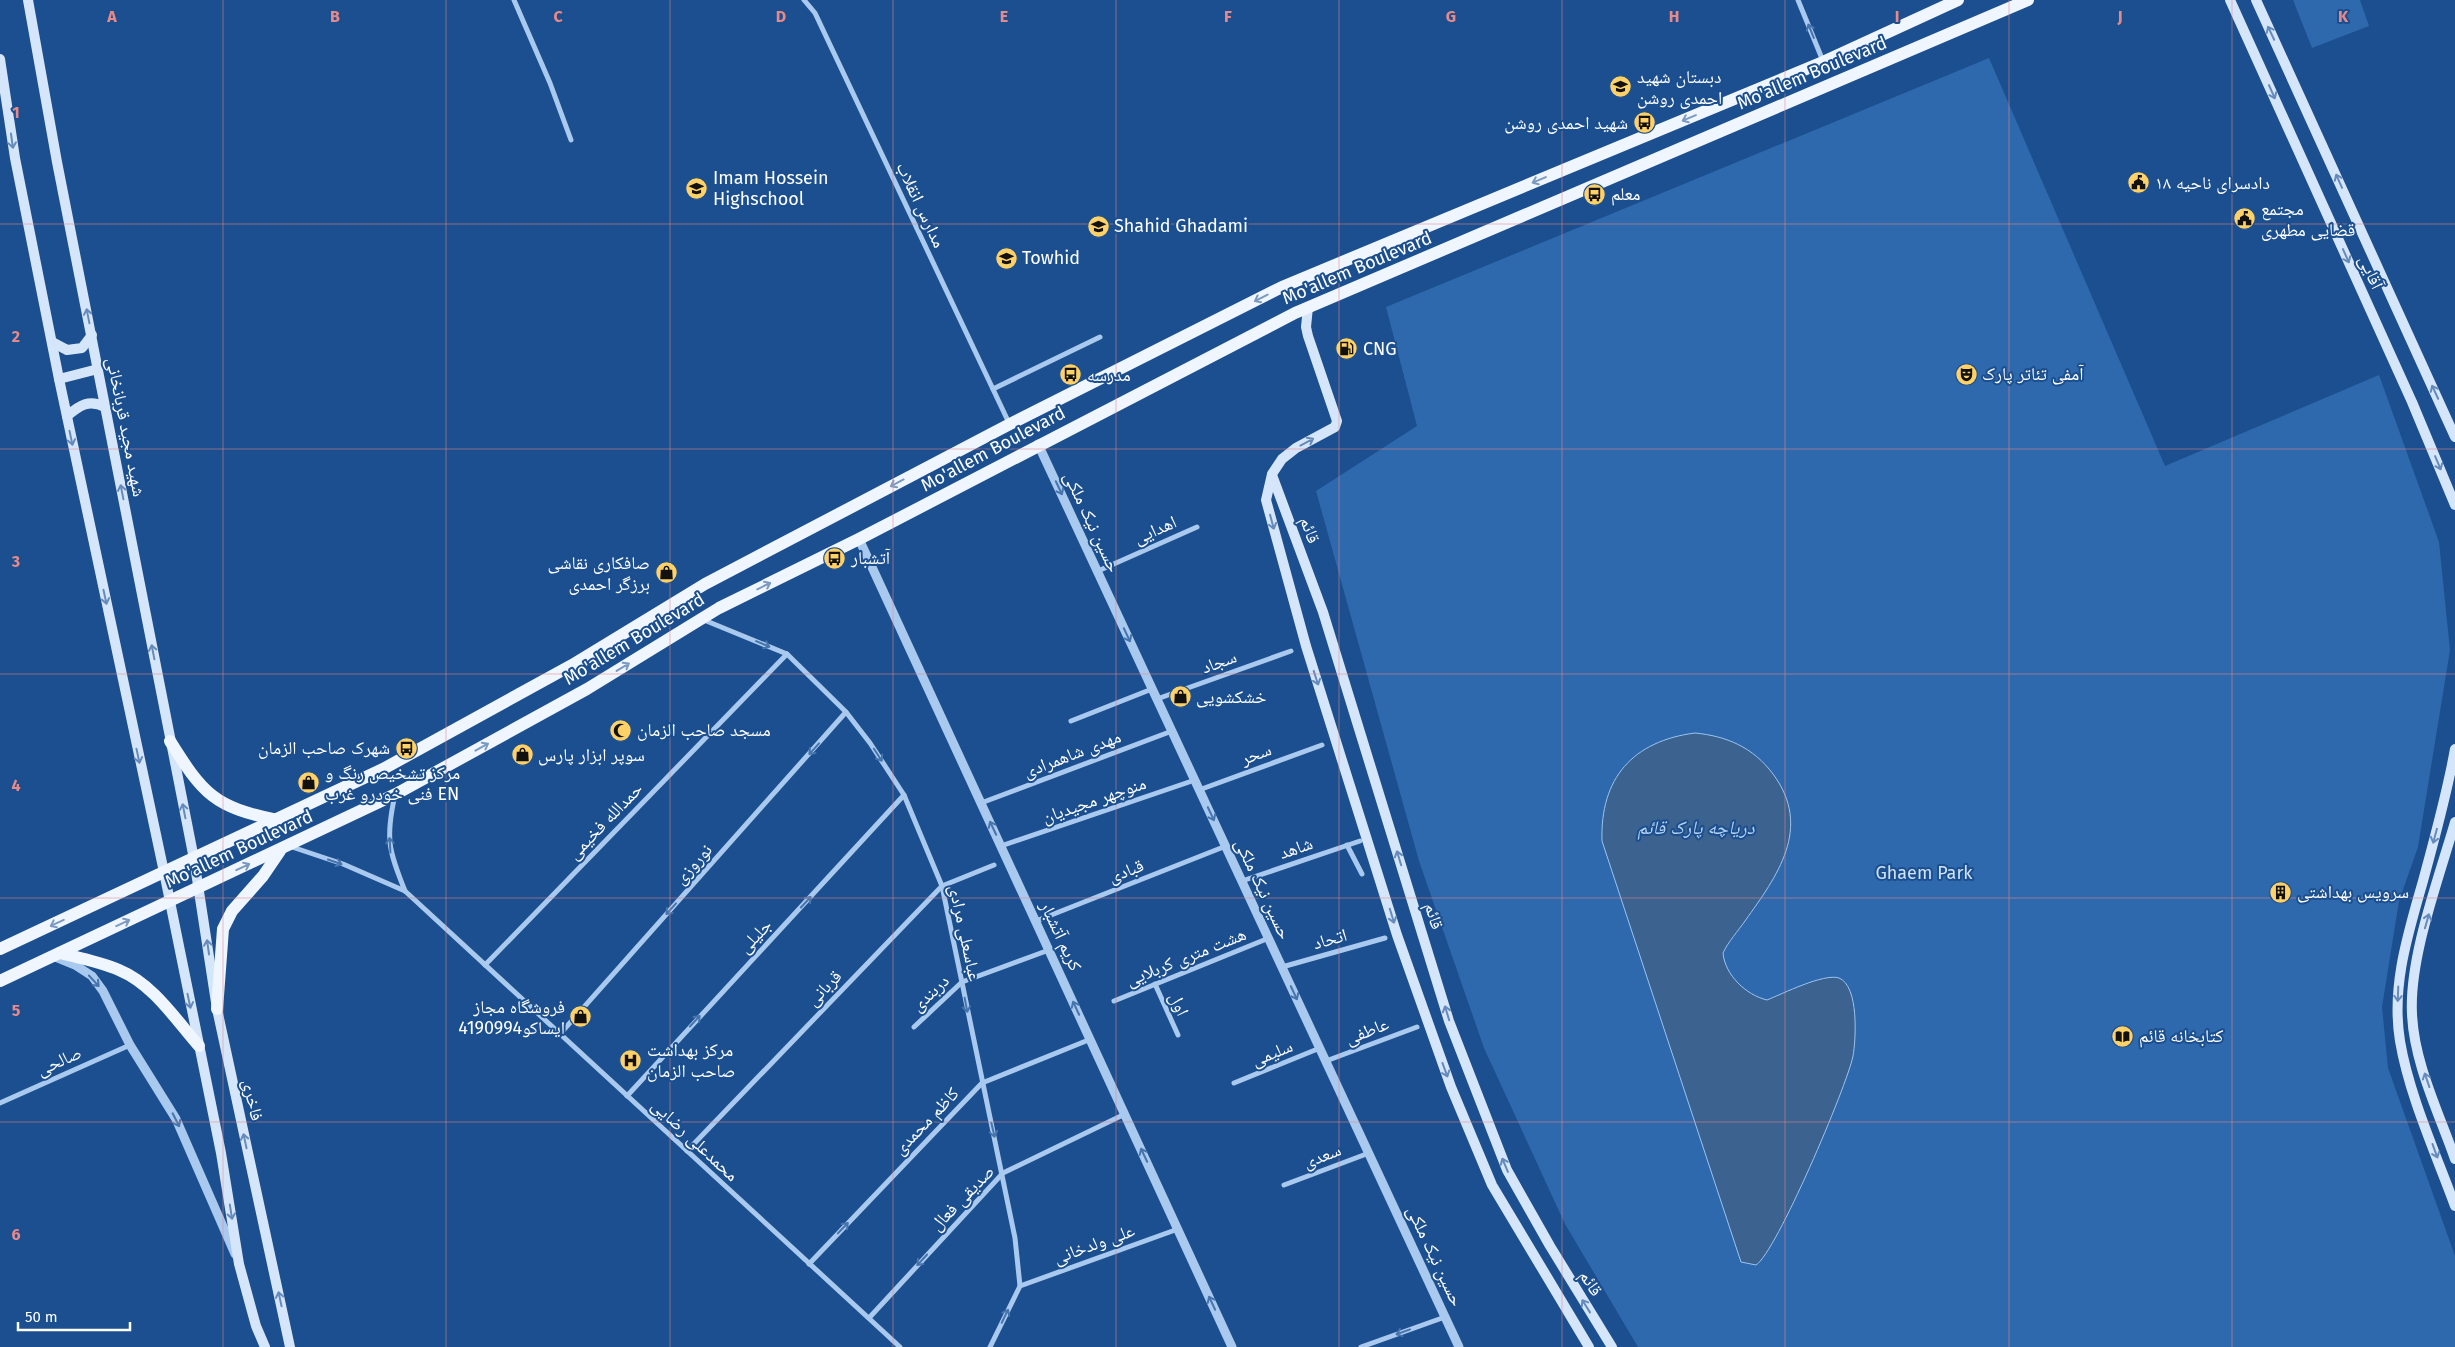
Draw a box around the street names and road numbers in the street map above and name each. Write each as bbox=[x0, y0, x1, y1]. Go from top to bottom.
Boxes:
street label: Mo'allem Boulevard bbox=[1734, 32, 1890, 114]
street label: مدارس انقلاب bbox=[892, 159, 950, 251]
street label: Mo'allem Boulevard bbox=[1279, 227, 1435, 309]
street label: آقایی bbox=[2354, 252, 2388, 293]
street label: شهید مجید قربانخانی bbox=[102, 355, 150, 499]
street label: Mo'allem Boulevard bbox=[917, 402, 1069, 496]
street label: حسین نیک ملکی bbox=[1059, 468, 1125, 576]
street label: اهدایی bbox=[1130, 511, 1180, 549]
street label: قائم bbox=[1294, 514, 1325, 547]
street label: Mo'allem Boulevard bbox=[560, 588, 708, 690]
street label: سجاد bbox=[1198, 646, 1240, 678]
street label: مهدی شاهمرادی bbox=[1020, 725, 1124, 783]
street label: سحر bbox=[1237, 738, 1274, 770]
street label: منوچهر مجیدیان bbox=[1039, 772, 1149, 828]
street label: حمدالله فخیمی bbox=[563, 778, 647, 864]
street label: Mo'allem Boulevard bbox=[162, 805, 316, 893]
street label: شاهد bbox=[1276, 832, 1316, 864]
street label: حسین نیک ملکی bbox=[1230, 835, 1296, 943]
street label: نوروزی bbox=[669, 839, 717, 889]
street label: قبادی bbox=[1105, 854, 1147, 888]
street label: عباسعلی مرادی bbox=[944, 883, 986, 983]
street label: کریم آتشبار bbox=[1034, 897, 1087, 975]
street label: قائم bbox=[1419, 900, 1448, 932]
street label: جلیلی bbox=[734, 914, 776, 958]
street label: هشت متری کربلایی bbox=[1123, 923, 1249, 991]
street label: اتحاد bbox=[1310, 924, 1350, 954]
street label: قربانی bbox=[802, 965, 846, 1011]
street label: دربندی bbox=[906, 970, 954, 1016]
street label: اول bbox=[1164, 989, 1194, 1019]
street label: عاطفی bbox=[1342, 1013, 1392, 1049]
street label: سلیمی bbox=[1248, 1035, 1296, 1071]
street label: صالحی bbox=[33, 1041, 85, 1081]
street label: فاخری bbox=[238, 1077, 268, 1123]
street label: کاظم محمدی bbox=[888, 1082, 965, 1160]
street label: محمدعلی رضایی bbox=[647, 1094, 743, 1186]
street label: سعدی bbox=[1300, 1139, 1344, 1173]
street label: صدیقی فعال bbox=[925, 1160, 999, 1236]
street label: حسین نیک ملکی bbox=[1402, 1202, 1468, 1310]
street label: علی ولدخانی bbox=[1050, 1219, 1138, 1269]
street label: قائم bbox=[1574, 1266, 1607, 1301]

